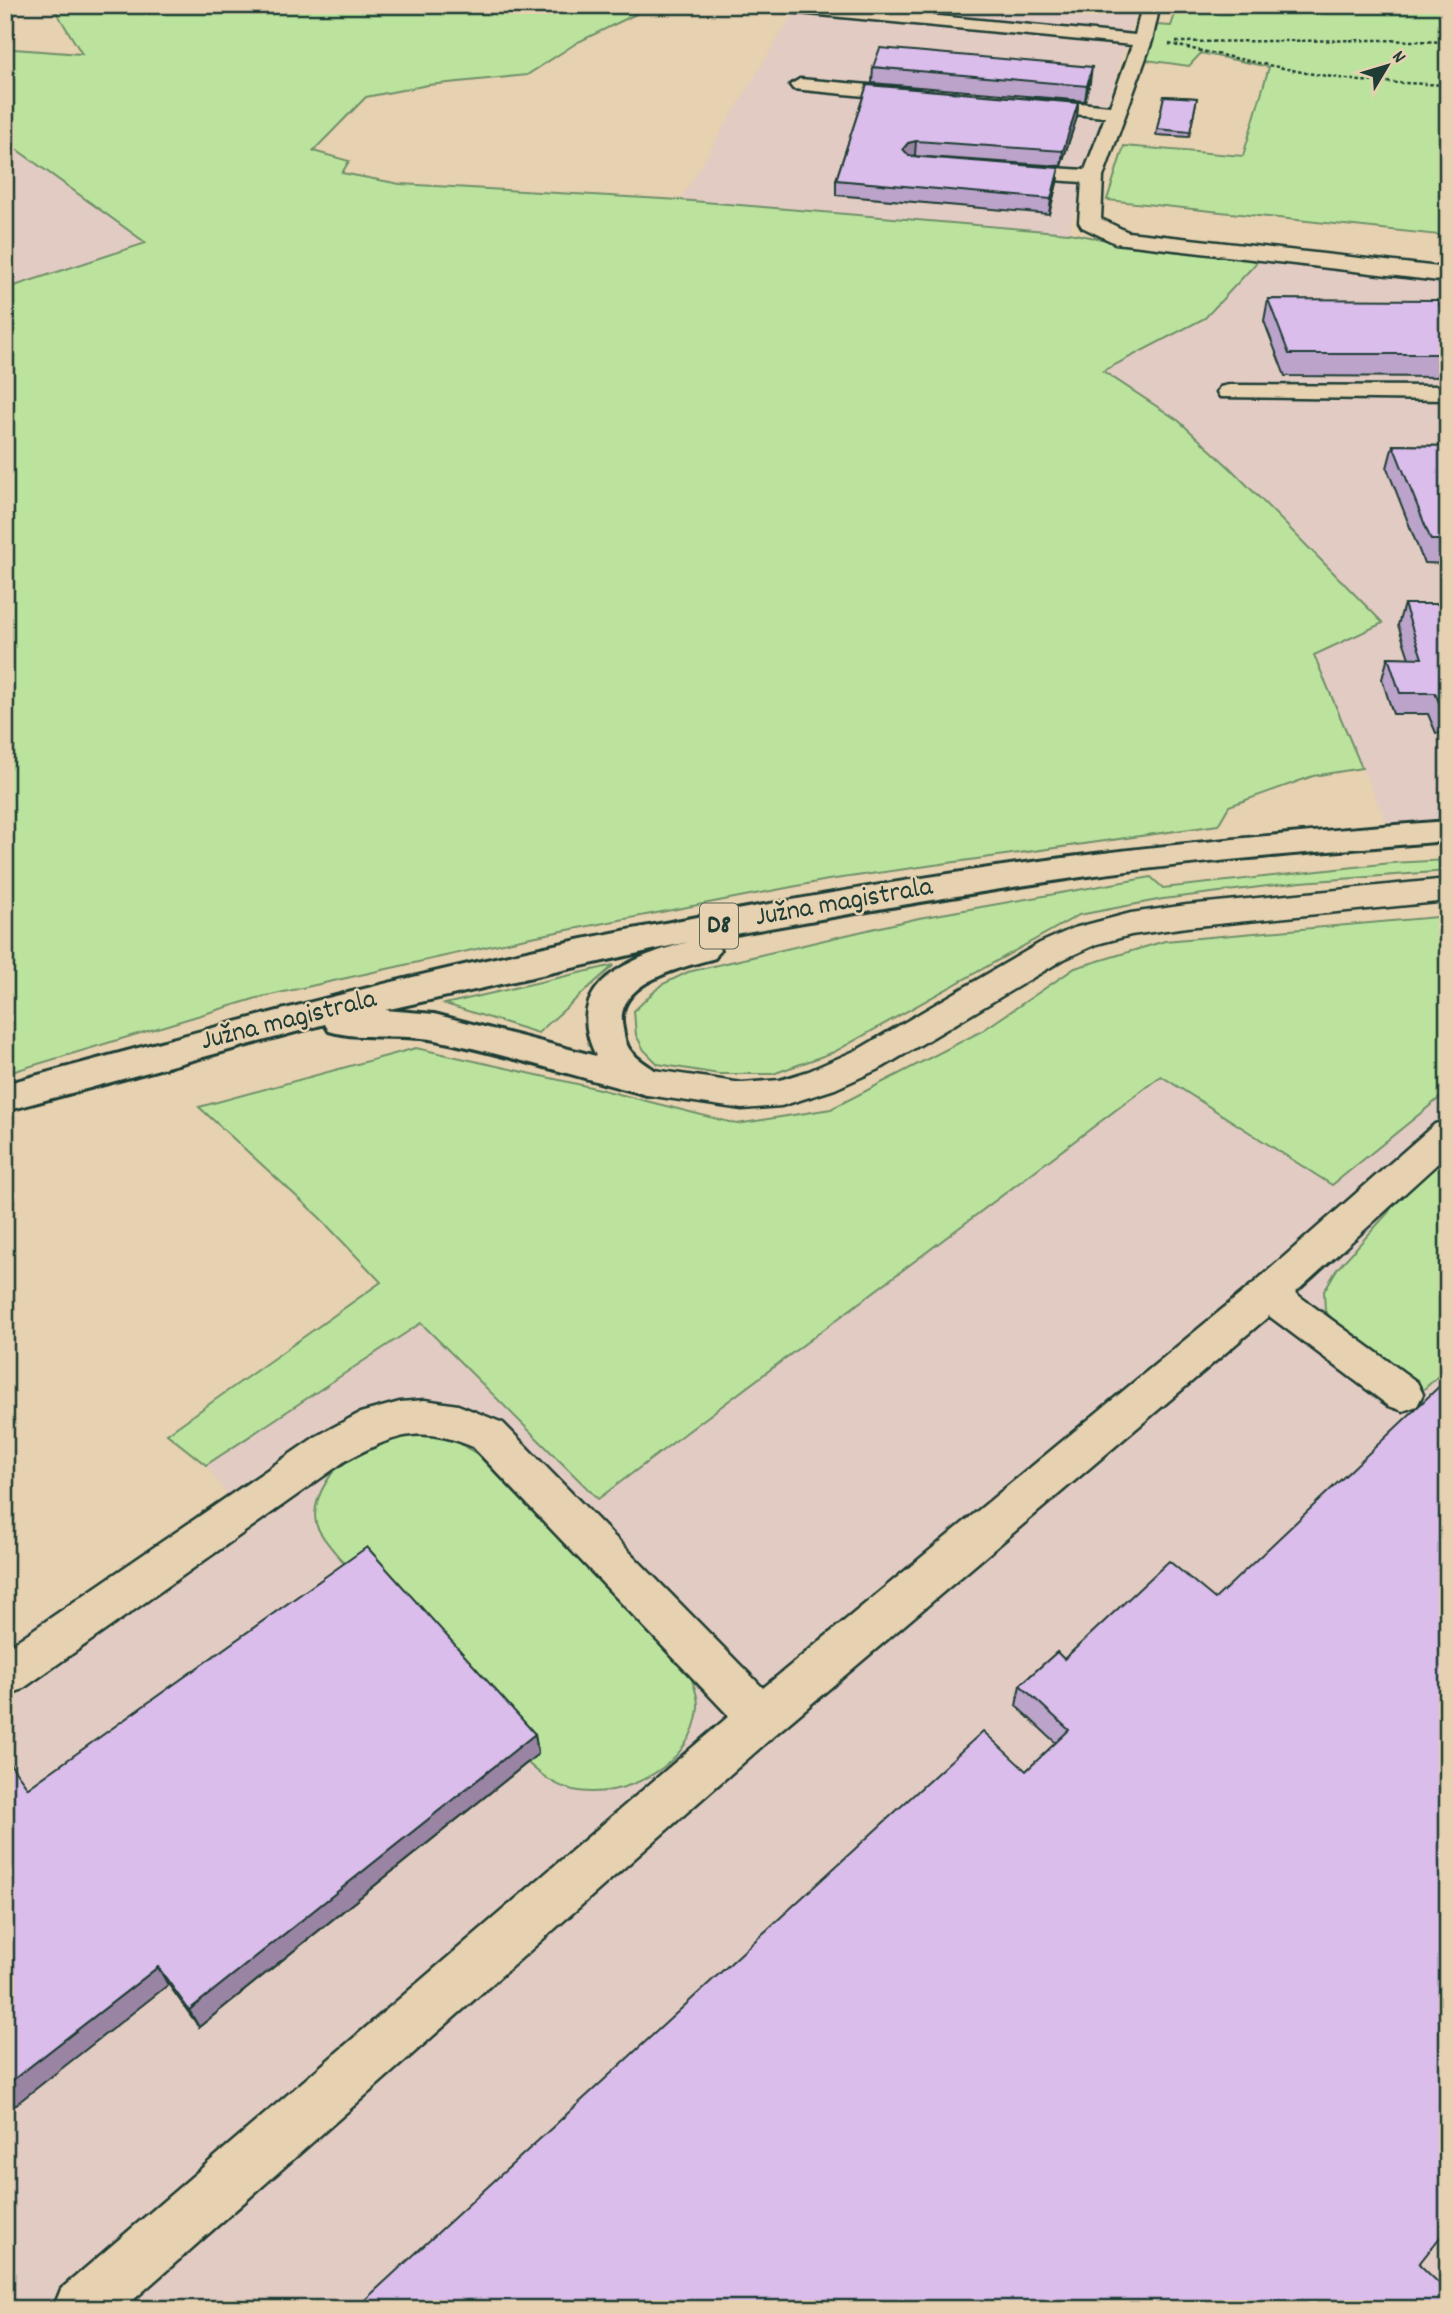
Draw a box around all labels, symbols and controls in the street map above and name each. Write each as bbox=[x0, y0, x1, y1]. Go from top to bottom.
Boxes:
north arrow bbox=[1352, 32, 1422, 102]
text: N bbox=[1384, 46, 1411, 70]
street label: Južna magistrala bbox=[752, 869, 937, 939]
road number: D8 bbox=[700, 903, 738, 948]
street label: Južna magistrala bbox=[197, 981, 382, 1063]

